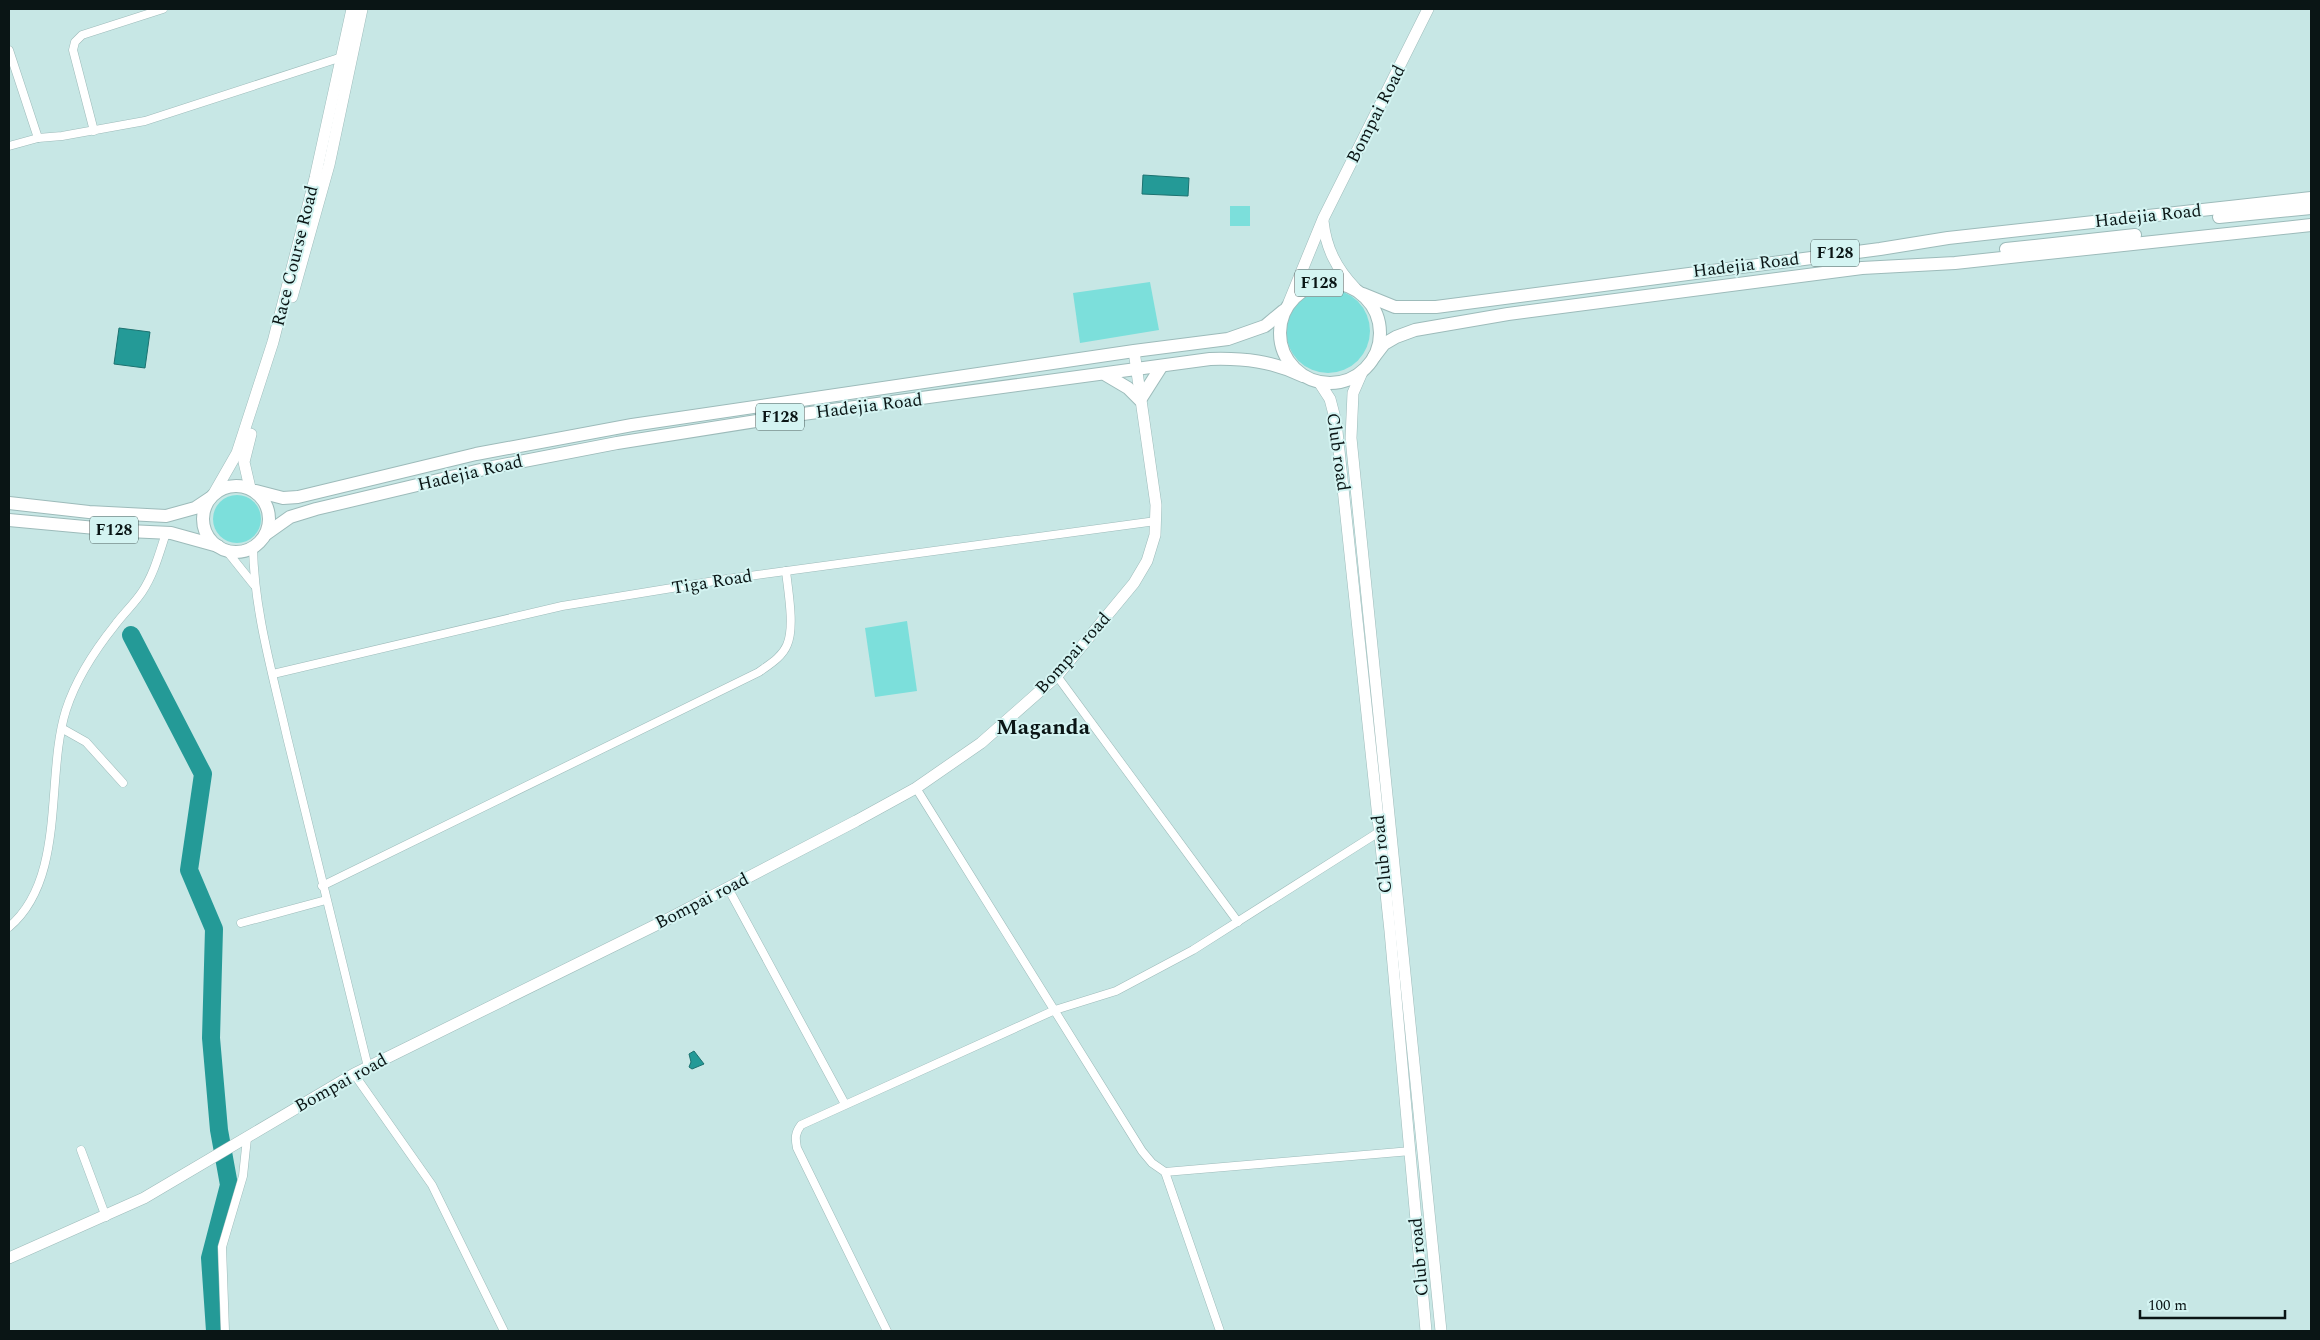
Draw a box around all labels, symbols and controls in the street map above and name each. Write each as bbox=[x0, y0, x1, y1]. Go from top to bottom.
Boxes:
street label: Bompai Road bbox=[1340, 60, 1412, 168]
street label: Race Course Road bbox=[264, 183, 326, 329]
street label: Hadejia Road bbox=[2093, 197, 2203, 235]
road number: F128 bbox=[1811, 240, 1859, 266]
street label: Hadejia Road bbox=[1691, 245, 1801, 285]
road number: F128 bbox=[1295, 270, 1343, 296]
street label: Hadejia Road bbox=[814, 386, 924, 426]
road number: F128 bbox=[756, 404, 804, 431]
street label: Club road bbox=[1319, 411, 1357, 493]
street label: Hadejia Road bbox=[415, 448, 525, 498]
road number: F128 bbox=[90, 516, 138, 544]
street label: Tiga Road bbox=[670, 562, 754, 602]
street label: Bompai road bbox=[1029, 606, 1117, 700]
district label: Maganda bbox=[996, 711, 1091, 744]
street label: Club road bbox=[1364, 813, 1400, 895]
street label: Bompai road bbox=[650, 866, 754, 936]
street label: Bompai road bbox=[290, 1046, 392, 1120]
street label: Club road bbox=[1402, 1217, 1436, 1297]
scale bar bbox=[2140, 1288, 2285, 1320]
text: 100 m bbox=[2148, 1294, 2187, 1317]

